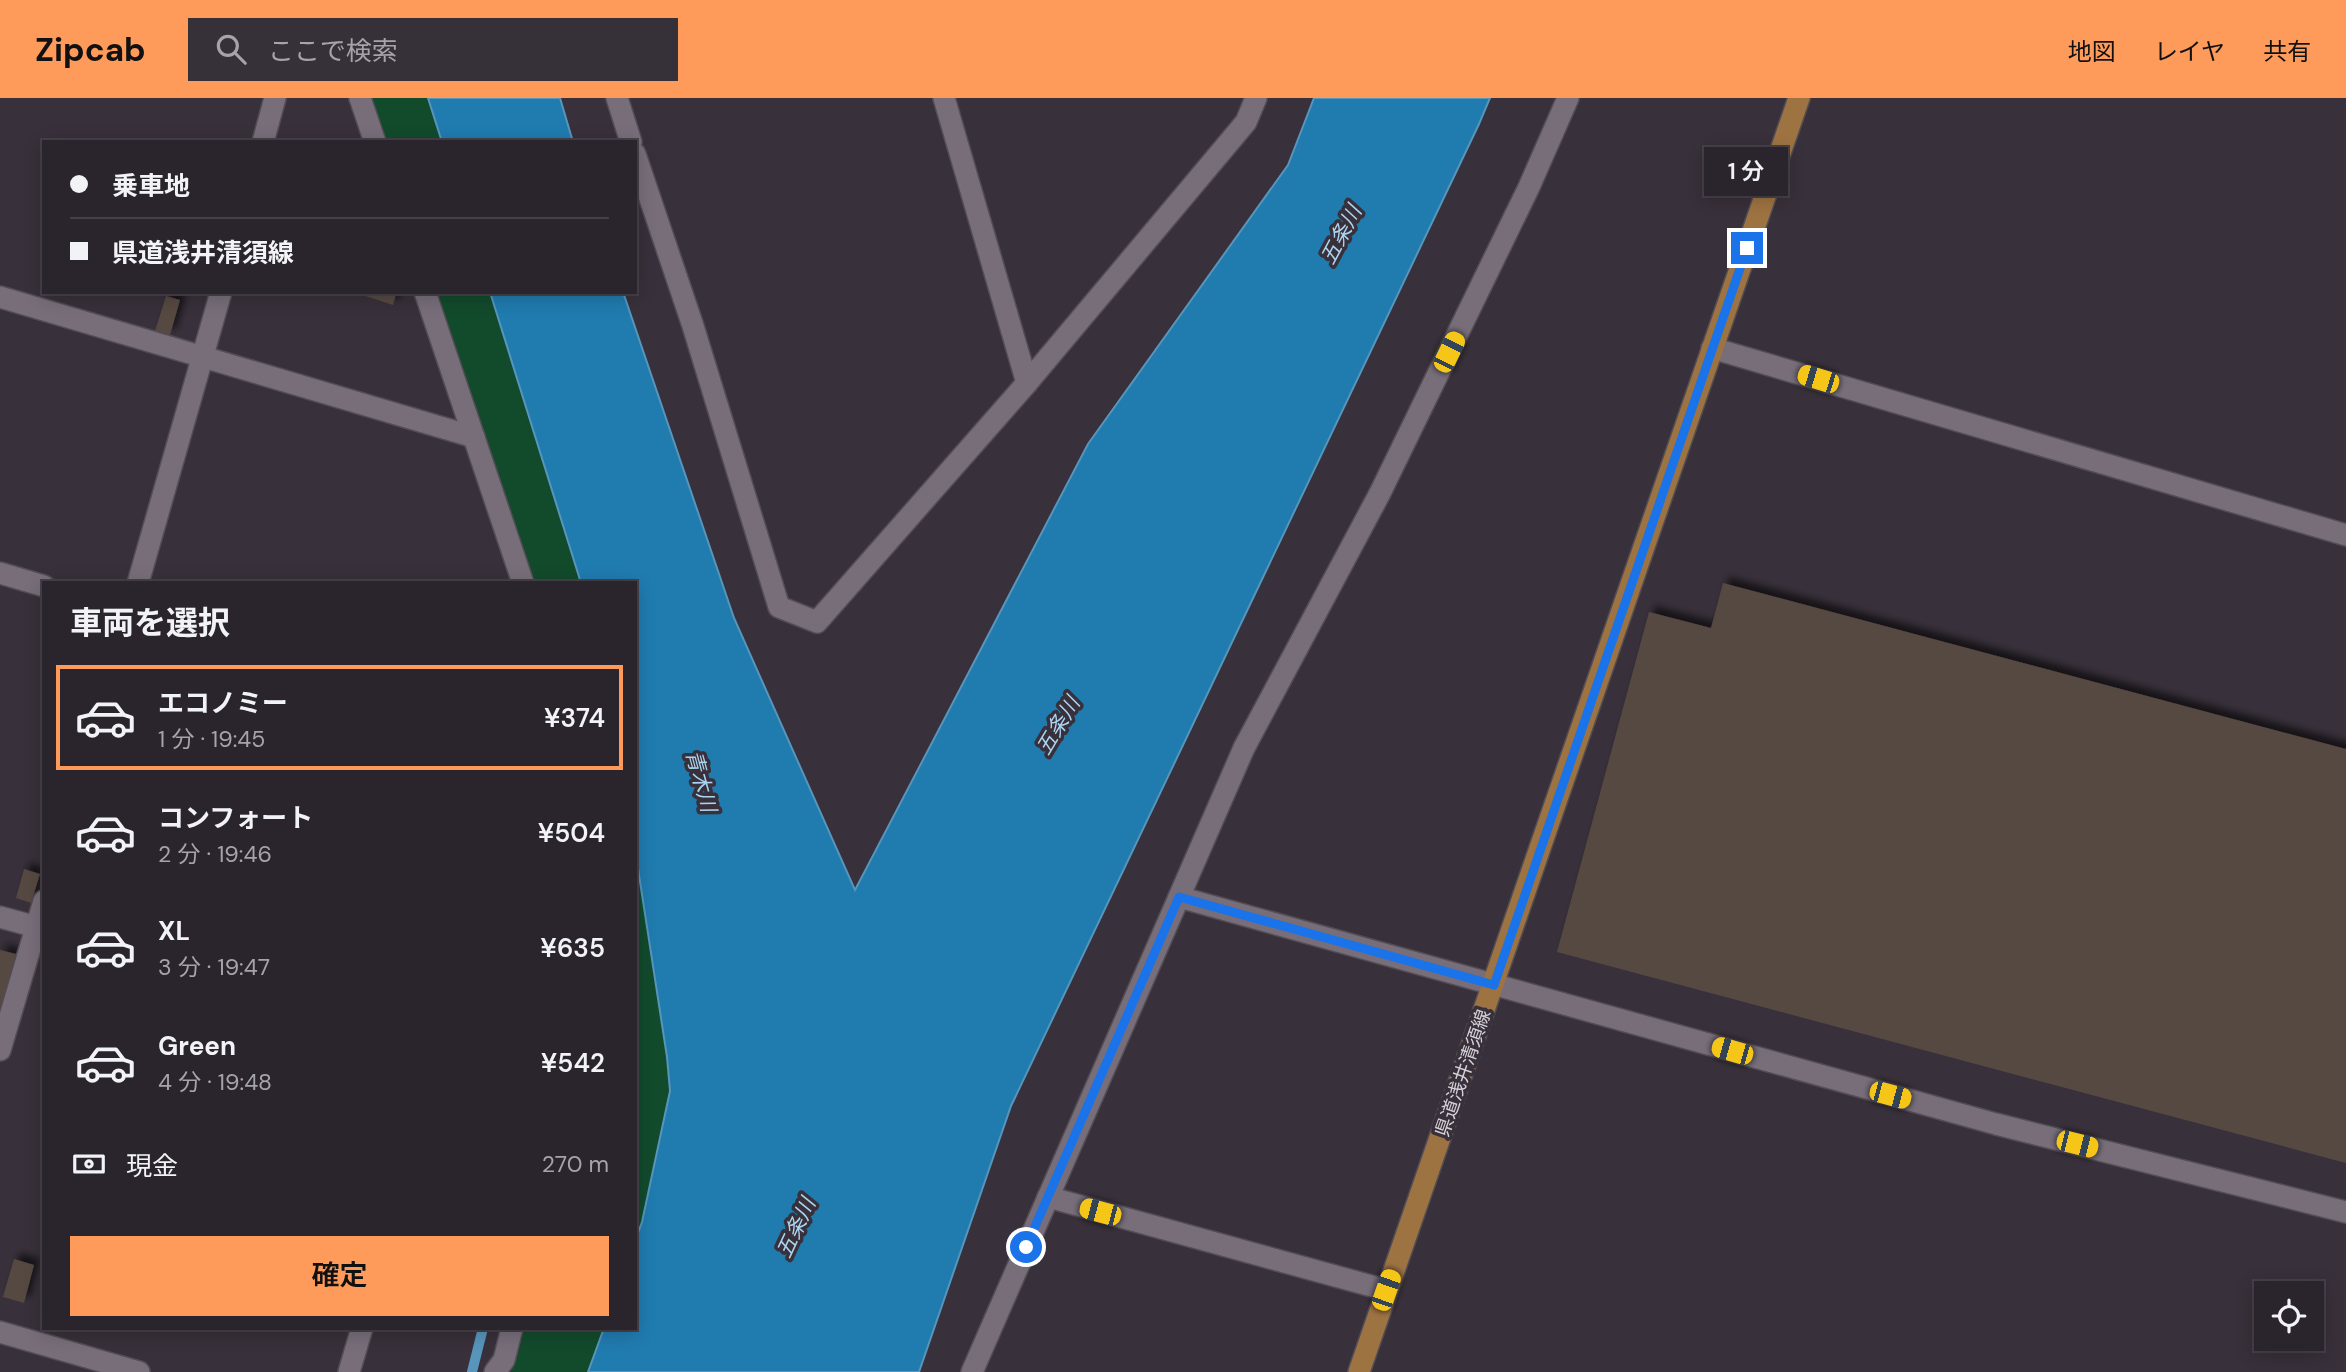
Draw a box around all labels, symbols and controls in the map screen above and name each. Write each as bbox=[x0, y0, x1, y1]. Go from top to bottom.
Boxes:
search box bbox=[188, 18, 678, 81]
text: Zipcab bbox=[35, 28, 146, 71]
icon: search bbox=[212, 30, 250, 68]
text: ここで検索 bbox=[268, 34, 398, 68]
text: 地図 bbox=[2068, 36, 2116, 67]
text: レイヤ bbox=[2154, 36, 2225, 67]
text: 共有 bbox=[2263, 36, 2311, 67]
callout: 1 分 bbox=[1705, 146, 1789, 195]
text: 1 分 bbox=[1728, 156, 1764, 186]
text: 乗車地 bbox=[112, 169, 190, 203]
water label: 五条川 bbox=[1314, 199, 1369, 269]
route end bbox=[1731, 232, 1763, 264]
text: 県道浅井清須線 bbox=[112, 236, 294, 270]
car bbox=[1431, 329, 1468, 375]
car bbox=[1795, 363, 1842, 395]
text: 車両を選択 bbox=[70, 602, 230, 644]
icon: car bbox=[74, 686, 137, 749]
text: エコノミー bbox=[158, 686, 288, 720]
water label: 五条川 bbox=[1030, 690, 1087, 760]
text: ¥374 bbox=[544, 701, 605, 735]
text: 1 分 · 19:45 bbox=[158, 724, 265, 754]
water label: 青木川 bbox=[679, 747, 723, 817]
icon: car bbox=[74, 801, 137, 864]
text: コンフォート bbox=[158, 801, 313, 835]
text: ¥504 bbox=[538, 816, 605, 850]
text: 2 分 · 19:46 bbox=[158, 839, 272, 869]
text: XL bbox=[158, 914, 190, 948]
icon: car bbox=[74, 916, 137, 979]
text: ¥635 bbox=[540, 931, 605, 965]
text: 3 分 · 19:47 bbox=[158, 952, 270, 982]
street label: 県道浅井清須線 bbox=[1430, 1006, 1496, 1140]
text: Green bbox=[158, 1029, 236, 1063]
icon: car bbox=[74, 1031, 137, 1094]
car bbox=[1709, 1035, 1756, 1067]
text: ¥542 bbox=[541, 1046, 605, 1080]
text: 4 分 · 19:48 bbox=[158, 1067, 272, 1097]
car bbox=[1867, 1079, 1914, 1111]
car bbox=[2055, 1129, 2100, 1159]
icon: cash bbox=[70, 1145, 108, 1183]
text: 現金 bbox=[126, 1149, 178, 1183]
text: 270 m bbox=[542, 1149, 609, 1179]
water label: 五条川 bbox=[770, 1192, 823, 1262]
car bbox=[1077, 1196, 1124, 1228]
route start bbox=[1010, 1231, 1042, 1263]
button: 確定 bbox=[70, 1236, 609, 1316]
car bbox=[1370, 1267, 1403, 1313]
map controls bbox=[2254, 1281, 2324, 1351]
button: locate bbox=[2254, 1281, 2324, 1351]

